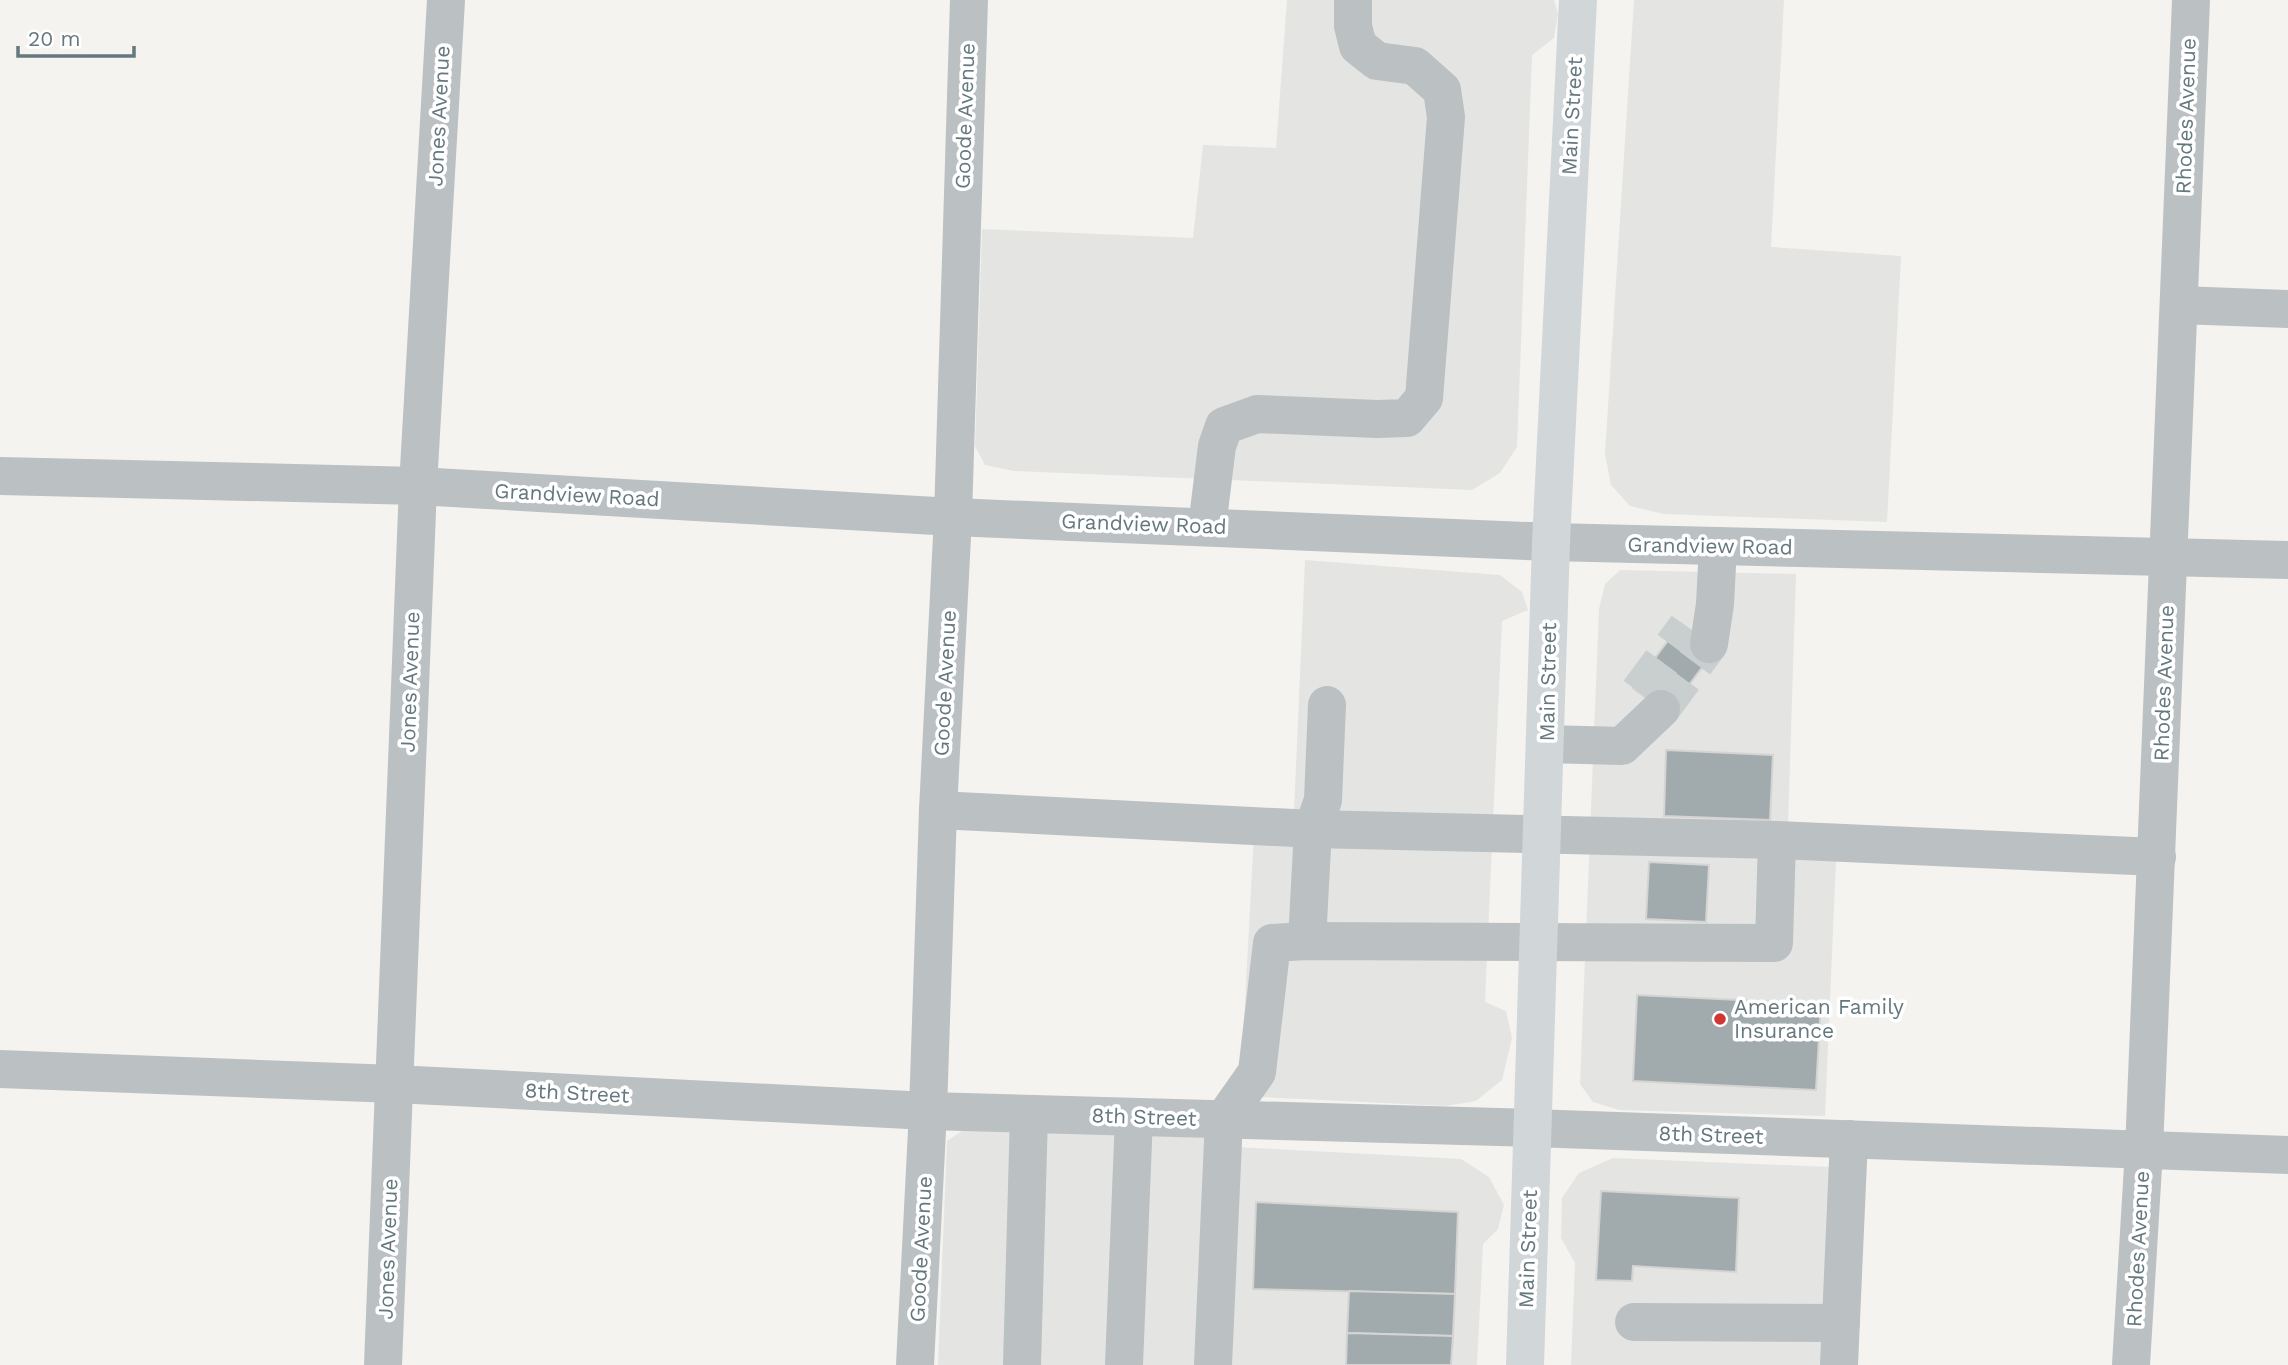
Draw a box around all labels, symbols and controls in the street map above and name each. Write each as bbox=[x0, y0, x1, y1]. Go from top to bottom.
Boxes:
scale bar bbox=[18, 14, 133, 58]
text: 20 m bbox=[28, 26, 80, 51]
street label: Rhodes Avenue bbox=[2170, 37, 2201, 195]
street label: Goode Avenue bbox=[949, 42, 980, 190]
street label: Jones Avenue bbox=[422, 45, 455, 187]
street label: Main Street bbox=[1556, 56, 1587, 176]
street label: Grandview Road bbox=[494, 478, 660, 511]
street label: Grandview Road bbox=[1061, 508, 1227, 539]
street label: Grandview Road bbox=[1627, 532, 1793, 559]
street label: Rhodes Avenue bbox=[2148, 604, 2179, 762]
street label: Goode Avenue bbox=[928, 609, 961, 757]
street label: Jones Avenue bbox=[395, 611, 424, 753]
street label: Main Street bbox=[1534, 622, 1561, 742]
place label: American Family Insurance bbox=[1734, 994, 1904, 1043]
marker: American Family Insurance bbox=[1712, 1011, 1728, 1027]
street label: 8th Street bbox=[524, 1077, 630, 1108]
street label: 8th Street bbox=[1091, 1102, 1197, 1131]
street label: 8th Street bbox=[1658, 1120, 1764, 1149]
street label: Rhodes Avenue bbox=[2121, 1170, 2154, 1328]
street label: Goode Avenue bbox=[904, 1175, 937, 1323]
street label: Jones Avenue bbox=[373, 1178, 402, 1320]
street label: Main Street bbox=[1513, 1189, 1542, 1309]

